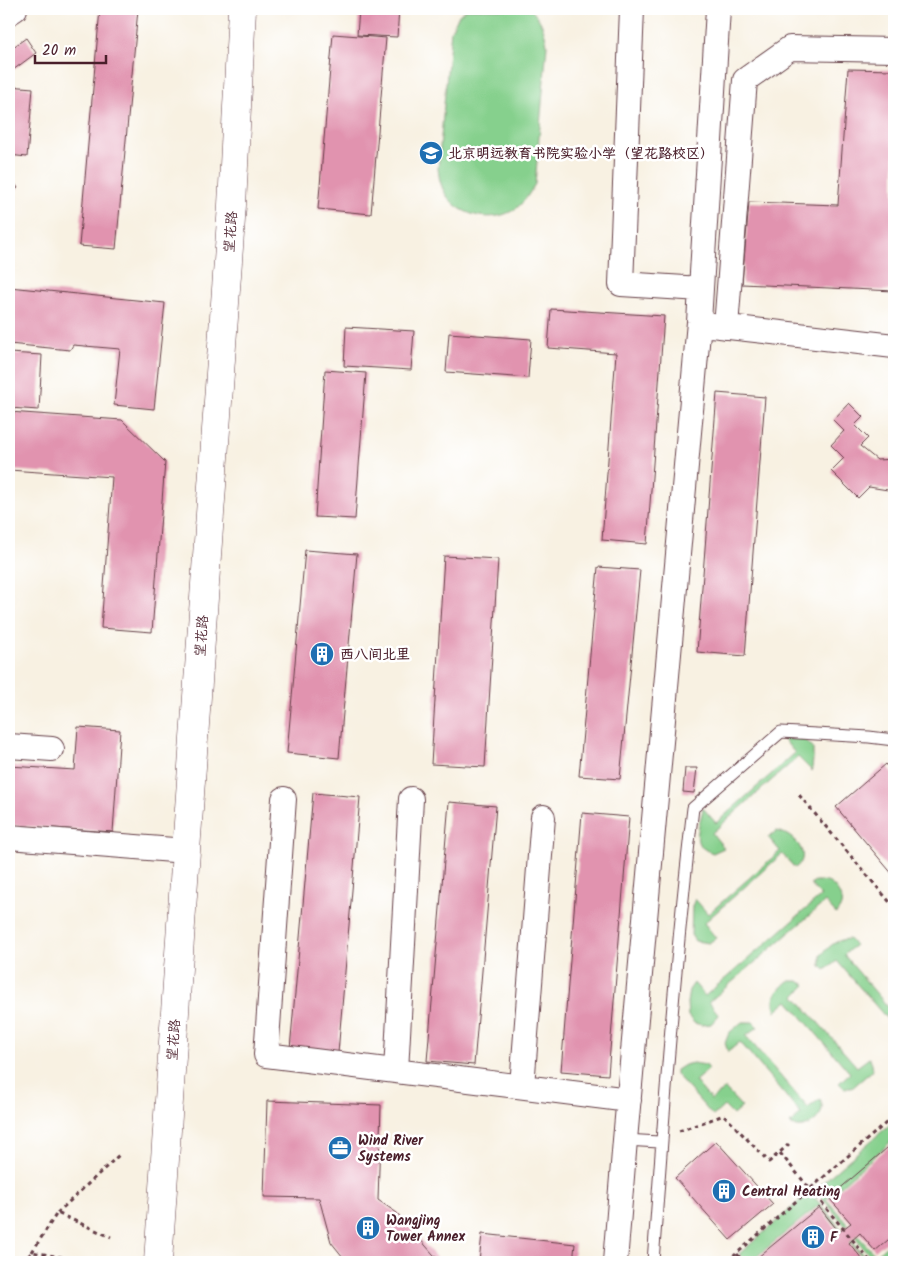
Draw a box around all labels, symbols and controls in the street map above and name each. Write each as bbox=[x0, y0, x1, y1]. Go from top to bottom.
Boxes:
scale bar bbox=[35, 32, 106, 64]
text: 20 m bbox=[42, 39, 76, 63]
school or university icon: 北京明远教育书院实验小学（望花路校区） bbox=[418, 140, 444, 166]
place label: 北京明远教育书院实验小学（望花路校区） bbox=[448, 143, 714, 165]
street label: 望花路 bbox=[219, 210, 243, 254]
street label: 望花路 bbox=[190, 614, 214, 658]
building icon: 西八间北里 bbox=[309, 641, 335, 667]
place label: 西八间北里 bbox=[340, 644, 410, 666]
street label: 望花路 bbox=[162, 1018, 186, 1062]
place label: Wind River Systems bbox=[358, 1130, 424, 1168]
office icon: Wind River Systems bbox=[327, 1135, 353, 1161]
building icon: Central Heating bbox=[711, 1178, 737, 1204]
place label: Central Heating bbox=[742, 1181, 841, 1203]
place label: Wangjing Tower Annex bbox=[386, 1210, 465, 1248]
building icon: Wangjing Tower Annex bbox=[355, 1215, 381, 1241]
building icon: F bbox=[800, 1224, 826, 1250]
place label: F bbox=[830, 1227, 839, 1249]

